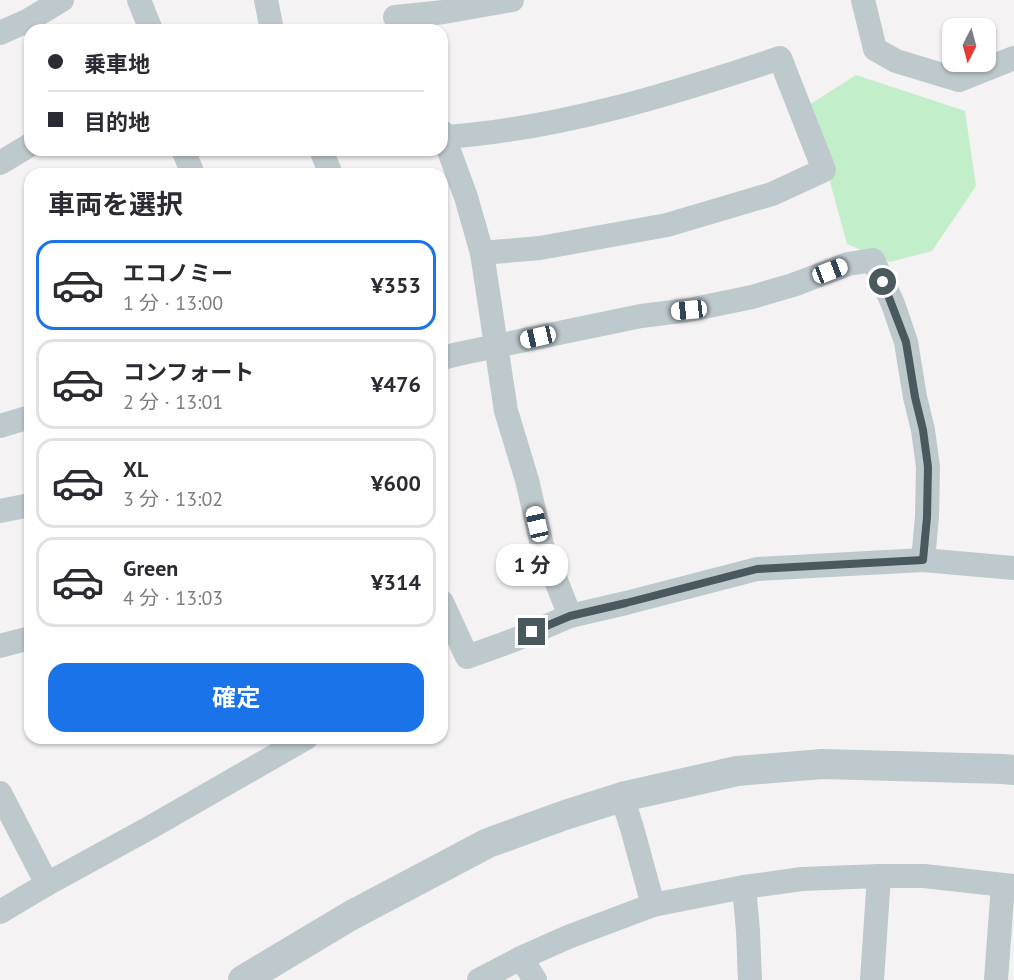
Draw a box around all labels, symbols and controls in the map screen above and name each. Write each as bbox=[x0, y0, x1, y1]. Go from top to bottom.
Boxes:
north arrow bbox=[942, 18, 996, 72]
map controls bbox=[942, 18, 996, 72]
text: 乗車地 bbox=[84, 50, 150, 78]
text: 目的地 bbox=[84, 108, 150, 136]
text: 車両を選択 bbox=[48, 187, 183, 221]
car bbox=[810, 256, 850, 286]
icon: car bbox=[51, 258, 105, 312]
text: エコノミー bbox=[123, 259, 233, 287]
route start bbox=[869, 268, 896, 295]
text: ¥353 bbox=[371, 271, 421, 299]
text: 1 分 · 13:00 bbox=[123, 290, 223, 316]
car bbox=[670, 299, 708, 321]
car bbox=[518, 324, 558, 350]
icon: car bbox=[51, 357, 105, 411]
text: コンフォート bbox=[123, 358, 254, 386]
text: ¥476 bbox=[371, 370, 421, 398]
text: 2 分 · 13:01 bbox=[123, 389, 223, 415]
text: XL bbox=[123, 455, 148, 483]
icon: car bbox=[51, 456, 105, 510]
text: ¥600 bbox=[371, 469, 421, 497]
text: 3 分 · 13:02 bbox=[123, 486, 223, 512]
car bbox=[524, 504, 550, 544]
callout: 1 分 bbox=[496, 545, 568, 587]
text: 1 分 bbox=[514, 552, 550, 578]
text: Green bbox=[123, 554, 178, 582]
icon: car bbox=[51, 555, 105, 609]
text: ¥314 bbox=[371, 568, 421, 596]
text: 4 分 · 13:03 bbox=[123, 585, 223, 611]
route end bbox=[518, 618, 545, 645]
button: 確定 bbox=[48, 663, 424, 732]

